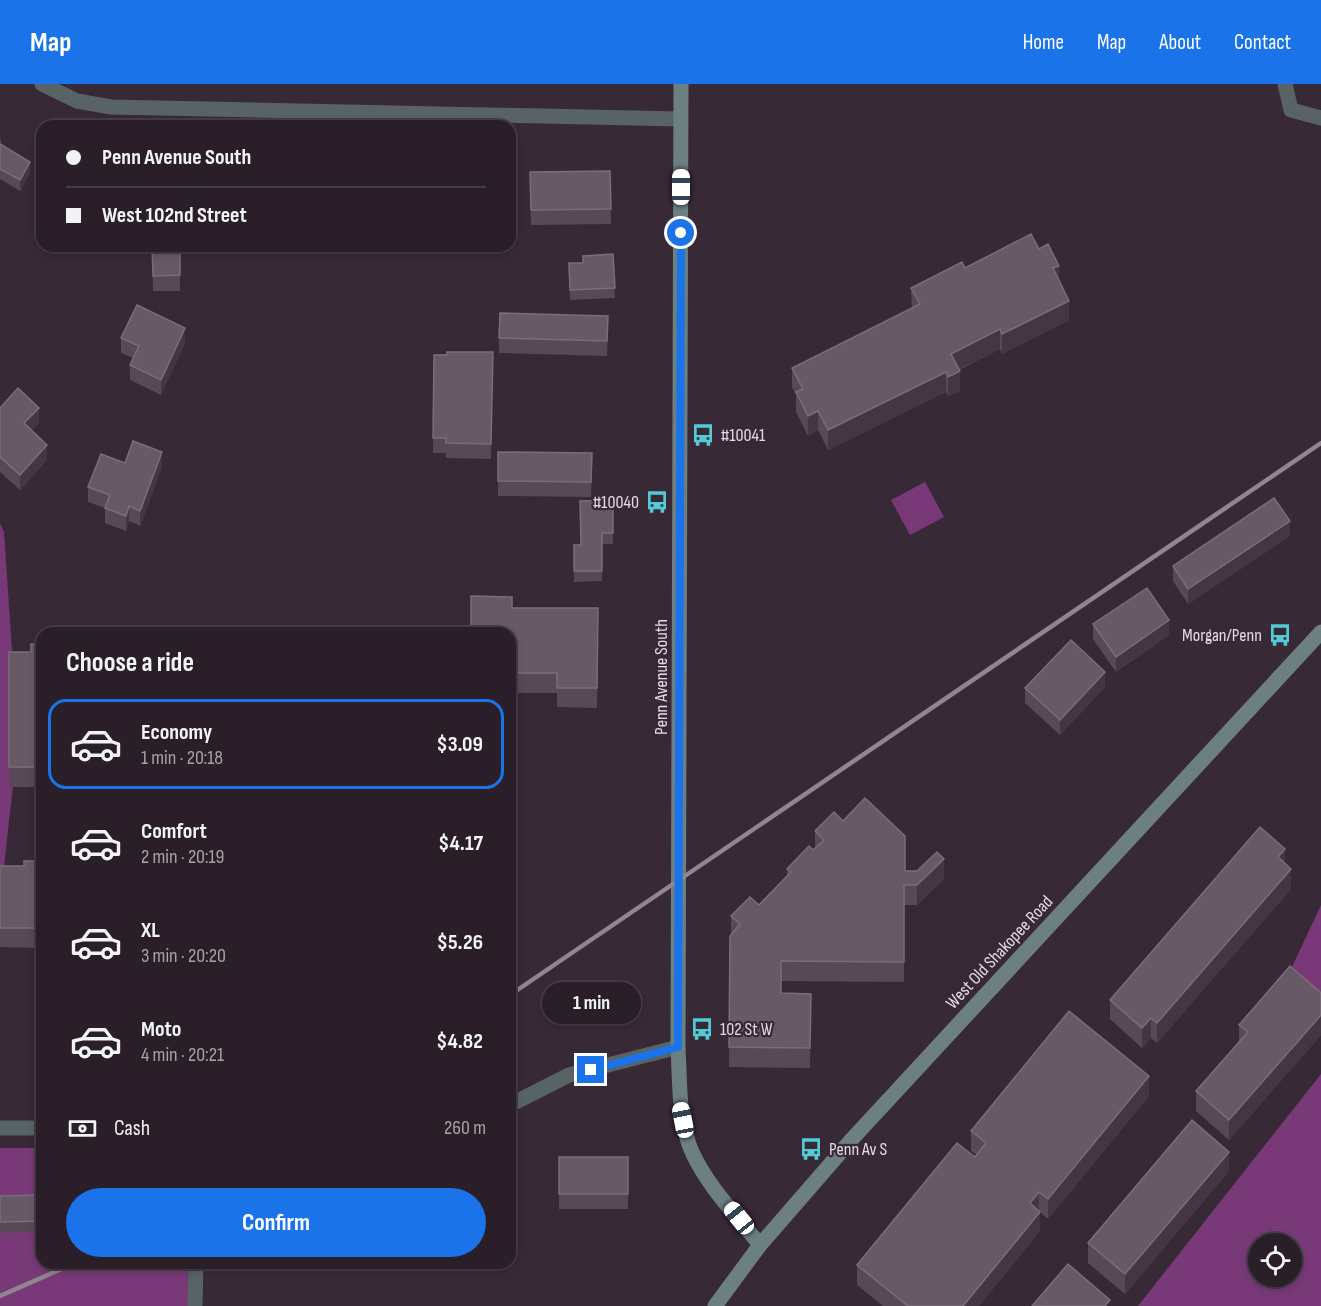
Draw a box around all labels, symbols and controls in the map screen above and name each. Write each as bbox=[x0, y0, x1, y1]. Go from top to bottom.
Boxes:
text: Map bbox=[30, 26, 71, 59]
text: Home bbox=[1023, 30, 1064, 55]
text: Map bbox=[1097, 30, 1126, 55]
text: About bbox=[1159, 30, 1201, 55]
text: Contact bbox=[1234, 30, 1291, 55]
text: Penn Avenue South bbox=[102, 144, 251, 171]
car bbox=[672, 169, 690, 205]
text: West 102nd Street bbox=[102, 202, 247, 229]
route start bbox=[667, 219, 694, 246]
bus stop icon: #10041 bbox=[690, 422, 716, 448]
place label: #10041 bbox=[721, 425, 766, 446]
bus stop icon: #10040 bbox=[644, 489, 670, 515]
place label: #10040 bbox=[593, 492, 639, 513]
street label: Penn Avenue South bbox=[651, 619, 672, 735]
bus stop icon: Morgan/Penn bbox=[1267, 622, 1293, 648]
place label: Morgan/Penn bbox=[1182, 625, 1262, 646]
text: Choose a ride bbox=[66, 647, 194, 679]
icon: car bbox=[69, 717, 123, 771]
text: Economy bbox=[141, 719, 212, 746]
text: $3.09 bbox=[436, 731, 483, 758]
text: 1 min · 20:18 bbox=[141, 746, 223, 770]
icon: car bbox=[69, 816, 123, 870]
text: Comfort bbox=[141, 818, 207, 845]
text: $4.17 bbox=[438, 830, 483, 857]
text: 2 min · 20:19 bbox=[141, 845, 224, 869]
street label: West Old Shakopee Road bbox=[941, 891, 1057, 1013]
icon: car bbox=[69, 915, 123, 969]
text: XL bbox=[141, 917, 160, 944]
text: $5.26 bbox=[437, 929, 483, 956]
text: 3 min · 20:20 bbox=[141, 944, 226, 968]
callout: 1 min bbox=[542, 983, 640, 1025]
text: 1 min bbox=[573, 991, 610, 1015]
icon: car bbox=[69, 1014, 123, 1068]
text: Moto bbox=[141, 1016, 181, 1043]
bus stop icon: 102 St W bbox=[689, 1016, 715, 1042]
place label: 102 St W bbox=[720, 1019, 773, 1040]
text: $4.82 bbox=[436, 1028, 483, 1055]
text: 4 min · 20:21 bbox=[141, 1043, 224, 1067]
route end bbox=[577, 1056, 604, 1083]
car bbox=[671, 1101, 695, 1139]
icon: cash bbox=[66, 1112, 99, 1145]
text: Cash bbox=[114, 1115, 150, 1142]
text: 260 m bbox=[444, 1116, 486, 1140]
bus stop icon: Penn Av S bbox=[798, 1136, 824, 1162]
place label: Penn Av S bbox=[829, 1139, 887, 1160]
button: Confirm bbox=[66, 1188, 486, 1257]
car bbox=[721, 1198, 757, 1238]
map controls bbox=[1248, 1233, 1302, 1287]
button: locate bbox=[1248, 1233, 1302, 1287]

